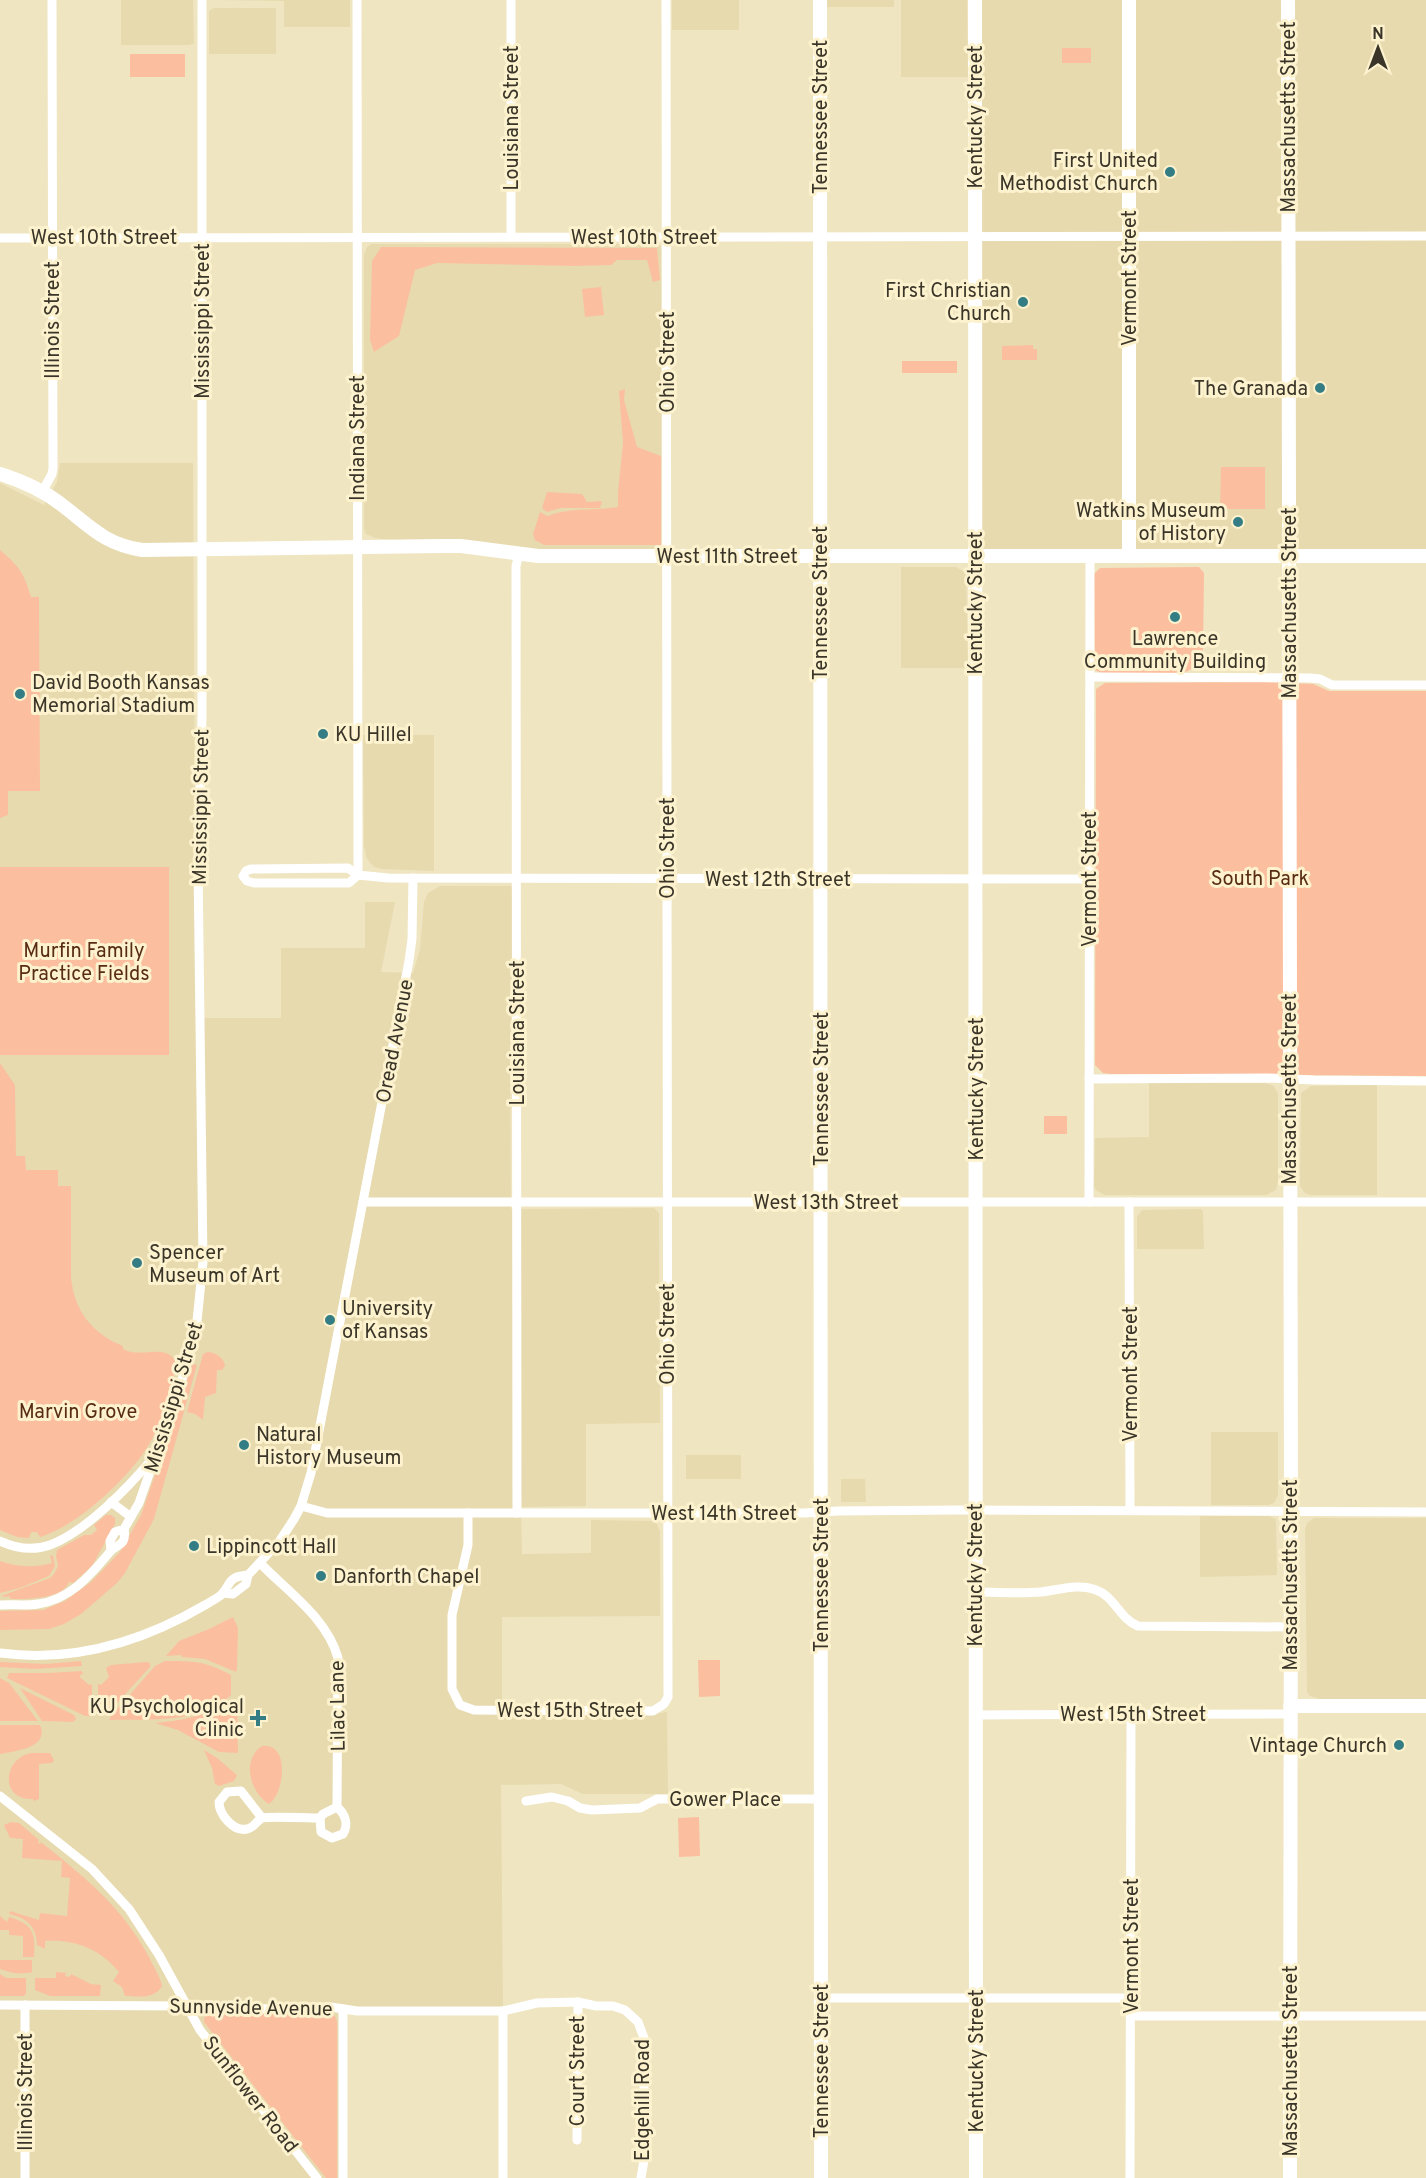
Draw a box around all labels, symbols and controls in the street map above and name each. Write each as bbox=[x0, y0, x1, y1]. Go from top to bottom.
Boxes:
north arrow bbox=[1348, 18, 1408, 78]
street label: Massachusetts Street bbox=[1277, 21, 1303, 213]
text: N bbox=[1372, 25, 1384, 45]
street label: Tennessee Street bbox=[809, 40, 835, 194]
street label: Louisiana Street bbox=[500, 45, 526, 191]
street label: Kentucky Street bbox=[964, 45, 990, 189]
place label: First United Methodist Church bbox=[999, 149, 1158, 198]
marker: First United Methodist Church bbox=[1163, 165, 1177, 179]
street label: Vermont Street bbox=[1118, 210, 1144, 346]
street label: West 10th Street bbox=[31, 226, 177, 252]
street label: West 10th Street bbox=[571, 226, 717, 252]
street label: Mississippi Street bbox=[191, 243, 217, 399]
street label: Illinois Street bbox=[41, 261, 67, 379]
place label: First Christian Church bbox=[885, 279, 1011, 328]
marker: First Christian Church bbox=[1016, 295, 1030, 309]
street label: Ohio Street bbox=[656, 311, 682, 413]
street label: Indiana Street bbox=[346, 375, 372, 501]
place label: The Granada bbox=[1193, 377, 1308, 403]
marker: The Granada bbox=[1313, 381, 1327, 395]
place label: Watkins Museum of History bbox=[1076, 499, 1226, 548]
street label: Massachusetts Street bbox=[1278, 507, 1304, 699]
marker: Watkins Museum of History bbox=[1231, 515, 1245, 529]
street label: Tennessee Street bbox=[809, 526, 835, 680]
street label: Kentucky Street bbox=[964, 531, 990, 675]
street label: West 11th Street bbox=[656, 545, 798, 571]
marker: Lawrence Community Building bbox=[1168, 610, 1182, 624]
place label: Lawrence Community Building bbox=[1084, 627, 1266, 676]
place label: David Booth Kansas Memorial Stadium bbox=[32, 671, 210, 720]
marker: David Booth Kansas Memorial Stadium bbox=[13, 687, 27, 701]
place label: KU Hillel bbox=[335, 723, 412, 749]
marker: KU Hillel bbox=[316, 727, 330, 741]
street label: Mississippi Street bbox=[188, 729, 216, 885]
street label: Ohio Street bbox=[656, 797, 682, 899]
street label: Vermont Street bbox=[1078, 811, 1104, 947]
park label: South Park bbox=[1211, 867, 1309, 893]
street label: West 12th Street bbox=[705, 868, 851, 894]
park label: Murfin Family Practice Fields bbox=[18, 939, 150, 988]
street label: Louisiana Street bbox=[506, 960, 532, 1106]
street label: Oread Avenue bbox=[371, 977, 421, 1105]
street label: Massachusetts Street bbox=[1278, 993, 1304, 1185]
street label: Tennessee Street bbox=[810, 1012, 836, 1166]
street label: Kentucky Street bbox=[965, 1017, 991, 1161]
street label: West 13th Street bbox=[753, 1191, 899, 1217]
place label: Spencer Museum of Art bbox=[149, 1241, 280, 1290]
marker: Spencer Museum of Art bbox=[130, 1256, 144, 1270]
street label: Ohio Street bbox=[656, 1283, 682, 1385]
place label: University of Kansas bbox=[342, 1297, 433, 1346]
street label: Vermont Street bbox=[1119, 1306, 1145, 1442]
marker: University of Kansas bbox=[323, 1313, 337, 1327]
street label: Mississippi Street bbox=[140, 1319, 210, 1476]
park label: Marvin Grove bbox=[19, 1400, 137, 1426]
place label: Natural History Museum bbox=[256, 1423, 402, 1472]
marker: Natural History Museum bbox=[237, 1438, 251, 1452]
street label: Massachusetts Street bbox=[1279, 1479, 1305, 1671]
street label: Tennessee Street bbox=[810, 1498, 836, 1652]
street label: West 14th Street bbox=[651, 1502, 797, 1528]
street label: Kentucky Street bbox=[964, 1503, 990, 1647]
place label: Lippincott Hall bbox=[206, 1535, 336, 1561]
marker: Lippincott Hall bbox=[187, 1539, 201, 1553]
place label: Danforth Chapel bbox=[333, 1565, 479, 1591]
marker: Danforth Chapel bbox=[314, 1569, 328, 1583]
street label: Lilac Lane bbox=[325, 1660, 353, 1752]
place label: KU Psychological Clinic bbox=[90, 1695, 244, 1744]
street label: West 15th Street bbox=[497, 1699, 643, 1725]
street label: West 15th Street bbox=[1060, 1703, 1206, 1729]
marker: KU Psychological Clinic bbox=[249, 1709, 267, 1727]
place label: Vintage Church bbox=[1249, 1734, 1387, 1760]
marker: Vintage Church bbox=[1392, 1738, 1406, 1752]
street label: Gower Place bbox=[669, 1788, 781, 1814]
street label: Vermont Street bbox=[1120, 1878, 1146, 2014]
street label: Massachusetts Street bbox=[1279, 1965, 1305, 2157]
street label: Tennessee Street bbox=[810, 1984, 836, 2138]
street label: Kentucky Street bbox=[965, 1989, 991, 2133]
street label: Sunnyside Avenue bbox=[169, 1995, 333, 2023]
street label: Court Street bbox=[566, 2016, 592, 2127]
street label: Sunflower Road bbox=[196, 2032, 303, 2159]
street label: Illinois Street bbox=[14, 2033, 40, 2151]
street label: Edgehill Road bbox=[631, 2039, 657, 2161]

